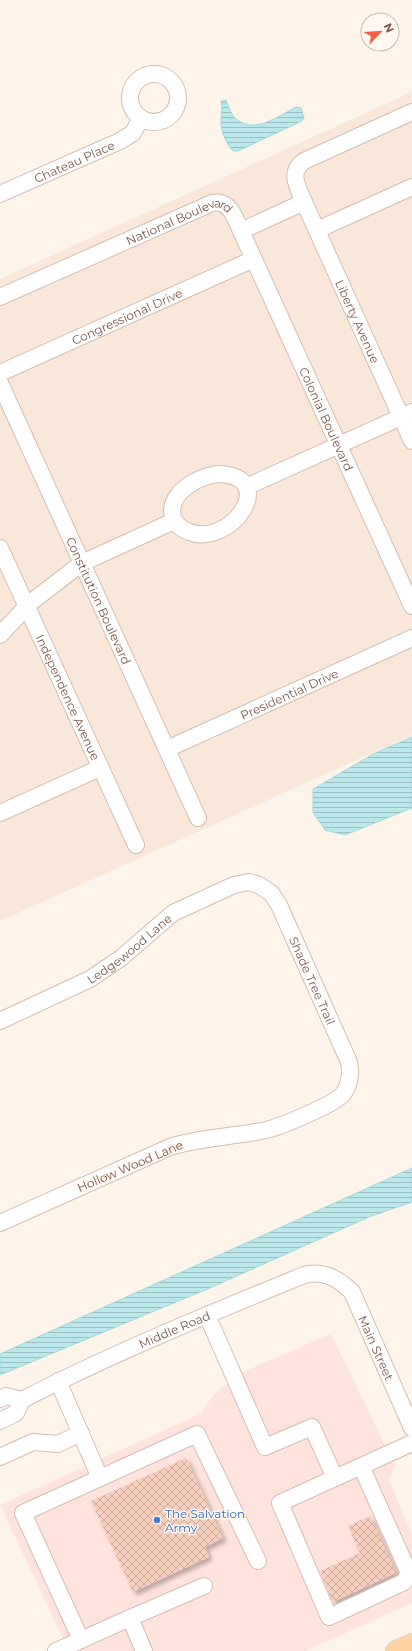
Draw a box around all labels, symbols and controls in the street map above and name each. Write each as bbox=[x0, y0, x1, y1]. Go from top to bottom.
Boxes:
north arrow bbox=[360, 12, 400, 52]
text: N bbox=[381, 21, 397, 35]
street label: Chateau Place bbox=[31, 137, 117, 186]
street label: National Boulevard bbox=[123, 195, 237, 248]
street label: Liberty Avenue bbox=[332, 277, 383, 365]
street label: Congressional Drive bbox=[69, 285, 184, 347]
street label: Colonial Boulevard bbox=[297, 365, 357, 473]
street label: Constitution Boulevard bbox=[63, 534, 135, 667]
street label: Independence Avenue bbox=[33, 632, 104, 762]
street label: Presidential Drive bbox=[238, 665, 340, 722]
street label: Ledgewood Lane bbox=[84, 910, 174, 987]
street label: Shade Tree Trail bbox=[287, 934, 339, 1027]
street label: Hollow Wood Lane bbox=[75, 1137, 185, 1195]
street label: Middle Road bbox=[136, 1307, 212, 1351]
street label: Main Street bbox=[356, 1313, 397, 1383]
place label: The Salvation Army bbox=[165, 1506, 245, 1535]
marker: The Salvation Army bbox=[152, 1515, 162, 1525]

